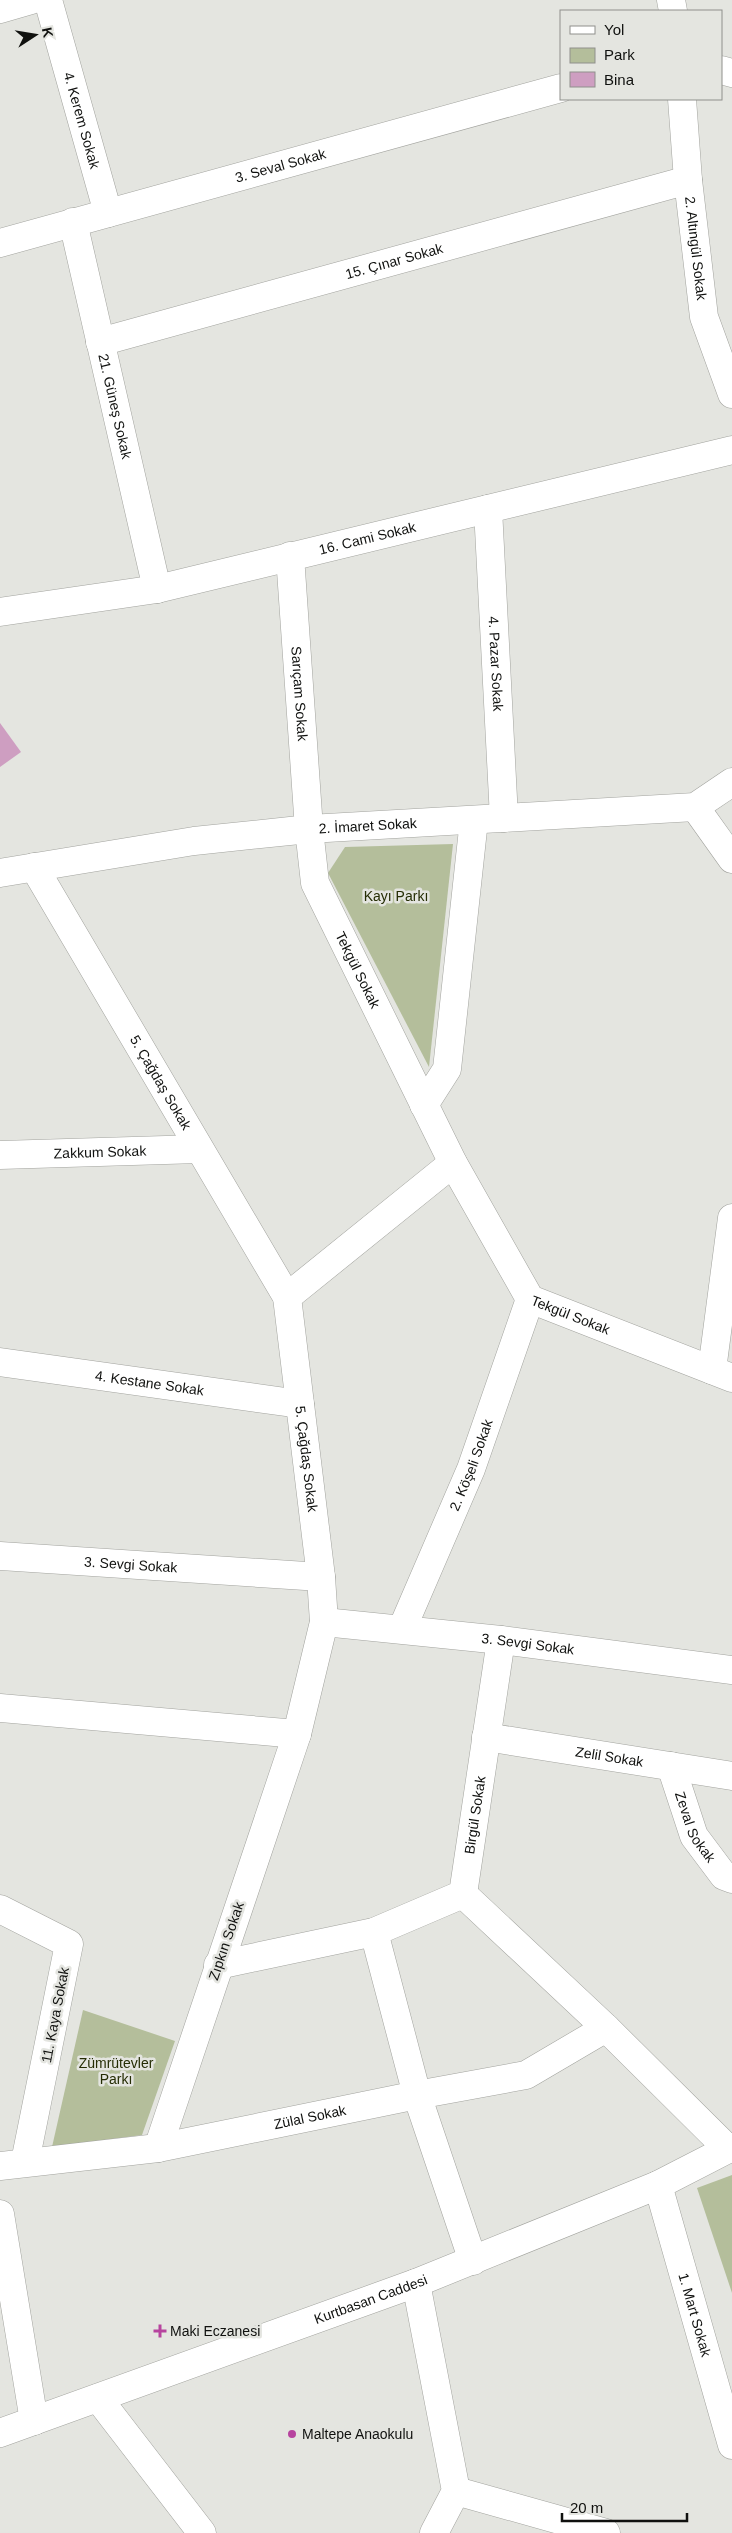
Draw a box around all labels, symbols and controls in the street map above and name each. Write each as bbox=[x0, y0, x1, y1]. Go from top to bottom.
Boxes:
north arrow bbox=[10, 10, 60, 60]
legend bbox=[560, 10, 722, 100]
text: Yol bbox=[604, 21, 624, 38]
text: K bbox=[39, 26, 57, 39]
text: Park bbox=[604, 46, 635, 63]
street label: 4. Kerem Sokak bbox=[61, 70, 103, 171]
text: Bina bbox=[604, 71, 635, 88]
street label: 3. Seval Sokak bbox=[233, 145, 329, 186]
street label: 2. Altıngül Sokak bbox=[682, 196, 710, 302]
street label: 15. Çınar Sokak bbox=[343, 240, 446, 282]
street label: 21. Güneş Sokak bbox=[95, 352, 135, 461]
street label: 16. Cami Sokak bbox=[317, 519, 418, 558]
street label: 4. Pazar Sokak bbox=[486, 616, 507, 713]
street label: Sarıçam Sokak bbox=[288, 646, 311, 743]
street label: 2. İmaret Sokak bbox=[318, 815, 418, 836]
park label: Kayı Parkı bbox=[364, 888, 428, 904]
street label: Tekgül Sokak bbox=[332, 929, 384, 1012]
street label: 5. Çağdaş Sokak bbox=[127, 1032, 195, 1133]
street label: Zakkum Sokak bbox=[53, 1143, 148, 1161]
street label: Tekgül Sokak bbox=[529, 1292, 613, 1338]
street label: 4. Kestane Sokak bbox=[94, 1367, 206, 1399]
street label: 5. Çağdaş Sokak bbox=[292, 1405, 321, 1514]
street label: 2. Köşeli Sokak bbox=[446, 1416, 496, 1513]
street label: 3. Sevgi Sokak bbox=[84, 1554, 179, 1576]
street label: 3. Sevgi Sokak bbox=[481, 1630, 576, 1658]
street label: Zelil Sokak bbox=[574, 1743, 646, 1770]
street label: Birgül Sokak bbox=[461, 1774, 489, 1855]
street label: Zeval Sokak bbox=[672, 1790, 720, 1866]
street label: Zıpkın Sokak bbox=[205, 1899, 247, 1982]
street label: 11. Kaya Sokak bbox=[38, 1965, 72, 2064]
park label: Zümrütevler Parkı bbox=[79, 2055, 154, 2087]
street label: Zülal Sokak bbox=[272, 2102, 348, 2132]
street label: Kurtbasan Caddesi bbox=[312, 2271, 430, 2327]
street label: 1. Mart Sokak bbox=[675, 2271, 715, 2360]
place label: Maki Eczanesi bbox=[170, 2323, 260, 2339]
marker: Maki Eczanesi bbox=[154, 2325, 166, 2337]
place label: Maltepe Anaokulu bbox=[302, 2426, 413, 2442]
marker: Maltepe Anaokulu bbox=[286, 2428, 298, 2440]
scale bar bbox=[562, 2490, 687, 2522]
text: 20 m bbox=[570, 2499, 603, 2516]

